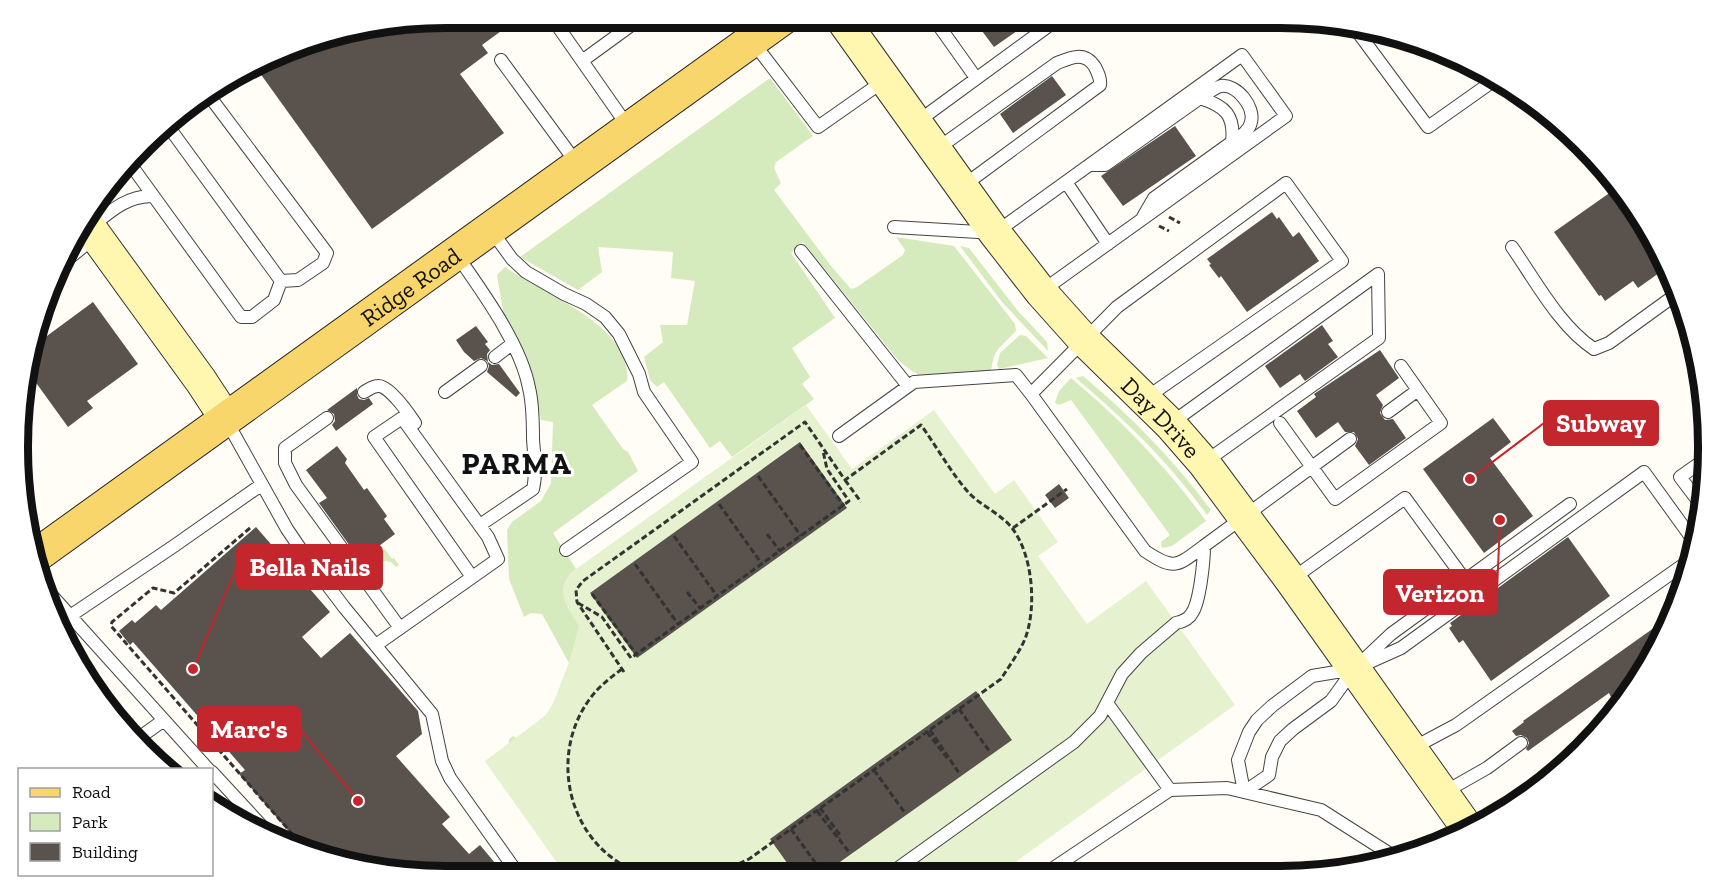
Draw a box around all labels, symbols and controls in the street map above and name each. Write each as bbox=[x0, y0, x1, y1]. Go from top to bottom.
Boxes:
street label: Ridge Road bbox=[355, 241, 466, 332]
street label: Day Drive bbox=[1116, 370, 1207, 464]
callout: Subway bbox=[1544, 401, 1658, 445]
text: Subway bbox=[1556, 407, 1646, 439]
district label: PARMA bbox=[462, 446, 572, 482]
callout: Bella Nails bbox=[237, 545, 382, 589]
text: Bella Nails bbox=[250, 551, 371, 583]
callout: Verizon bbox=[1384, 570, 1497, 614]
text: Verizon bbox=[1395, 577, 1485, 609]
callout: Marc's bbox=[198, 707, 300, 751]
text: Marc's bbox=[210, 713, 288, 745]
legend bbox=[18, 768, 213, 876]
text: Road bbox=[72, 781, 111, 803]
text: Park bbox=[72, 811, 108, 833]
text: Building bbox=[72, 841, 138, 863]

